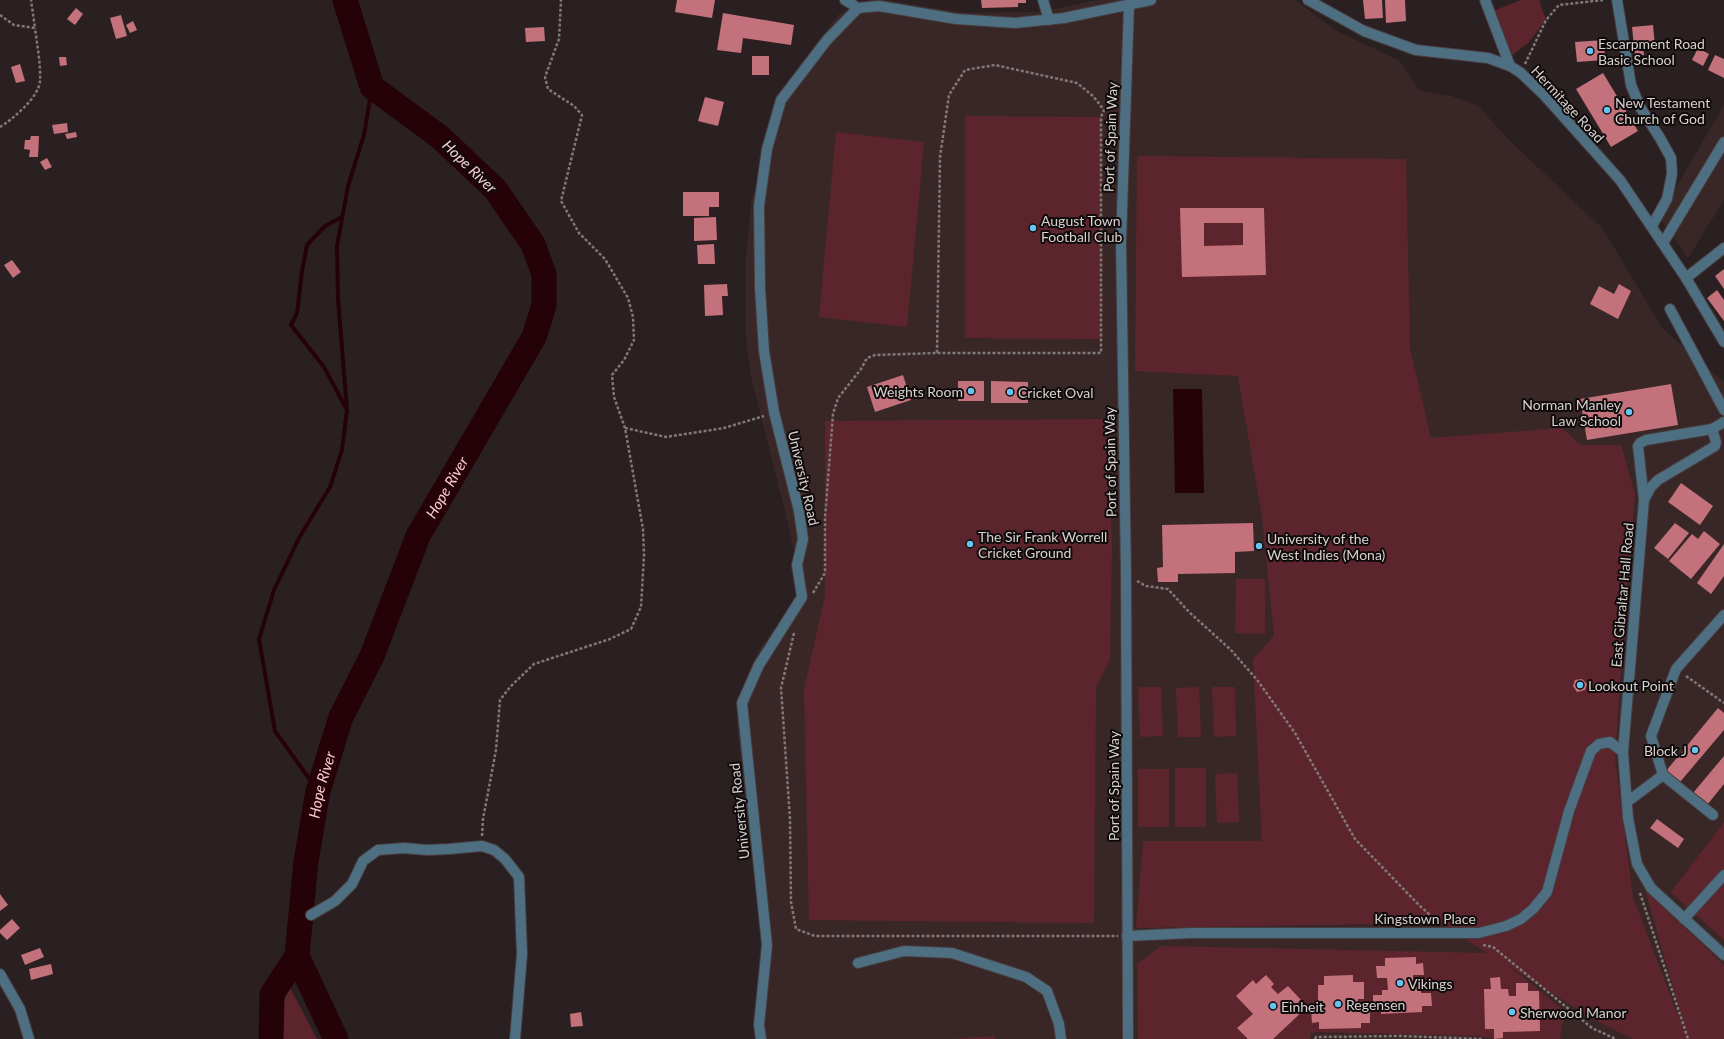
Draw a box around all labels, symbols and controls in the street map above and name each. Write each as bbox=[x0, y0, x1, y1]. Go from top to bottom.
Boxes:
place label: Escarpment Road Basic School bbox=[1598, 35, 1705, 68]
marker: Escarpment Road Basic School bbox=[1585, 46, 1595, 56]
street label: Hermitage Road bbox=[1528, 62, 1608, 146]
street label: Port of Spain Way bbox=[1100, 81, 1120, 192]
place label: New Testament Church of God bbox=[1615, 94, 1710, 127]
marker: New Testament Church of God bbox=[1602, 105, 1612, 115]
water label: Hope River bbox=[439, 136, 501, 197]
place label: August Town Football Club bbox=[1041, 212, 1123, 245]
marker: August Town Football Club bbox=[1028, 223, 1038, 233]
place label: Weights Room bbox=[873, 383, 963, 400]
place label: Cricket Oval bbox=[1018, 384, 1094, 401]
marker: Weights Room bbox=[966, 386, 976, 396]
marker: Cricket Oval bbox=[1005, 387, 1015, 397]
place label: Norman Manley Law School bbox=[1522, 396, 1622, 429]
street label: Port of Spain Way bbox=[1101, 406, 1119, 517]
marker: Norman Manley Law School bbox=[1624, 407, 1634, 417]
street label: University Road bbox=[785, 429, 823, 527]
water label: Hope River bbox=[421, 452, 472, 521]
street label: East Gibraltar Hall Road bbox=[1607, 522, 1637, 668]
place label: The Sir Frank Worrell Cricket Ground bbox=[978, 528, 1107, 561]
place label: University of the West Indies (Mona) bbox=[1267, 530, 1386, 563]
marker: The Sir Frank Worrell Cricket Ground bbox=[965, 539, 975, 549]
marker: University of the West Indies (Mona) bbox=[1254, 541, 1264, 551]
place label: Lookout Point bbox=[1588, 677, 1674, 694]
marker: Lookout Point bbox=[1575, 680, 1585, 690]
street label: Port of Spain Way bbox=[1105, 730, 1122, 841]
place label: Block J bbox=[1644, 742, 1687, 759]
marker: Block J bbox=[1690, 745, 1700, 755]
water label: Hope River bbox=[305, 748, 339, 819]
street label: University Road bbox=[725, 762, 753, 860]
street label: Kingstown Place bbox=[1374, 910, 1476, 927]
place label: Vikings bbox=[1408, 975, 1452, 992]
marker: Vikings bbox=[1395, 978, 1405, 988]
place label: Regensen bbox=[1346, 996, 1405, 1013]
place label: Einheit bbox=[1281, 998, 1324, 1015]
marker: Regensen bbox=[1333, 999, 1343, 1009]
marker: Einheit bbox=[1268, 1001, 1278, 1011]
place label: Sherwood Manor bbox=[1520, 1004, 1627, 1021]
marker: Sherwood Manor bbox=[1507, 1007, 1517, 1017]

